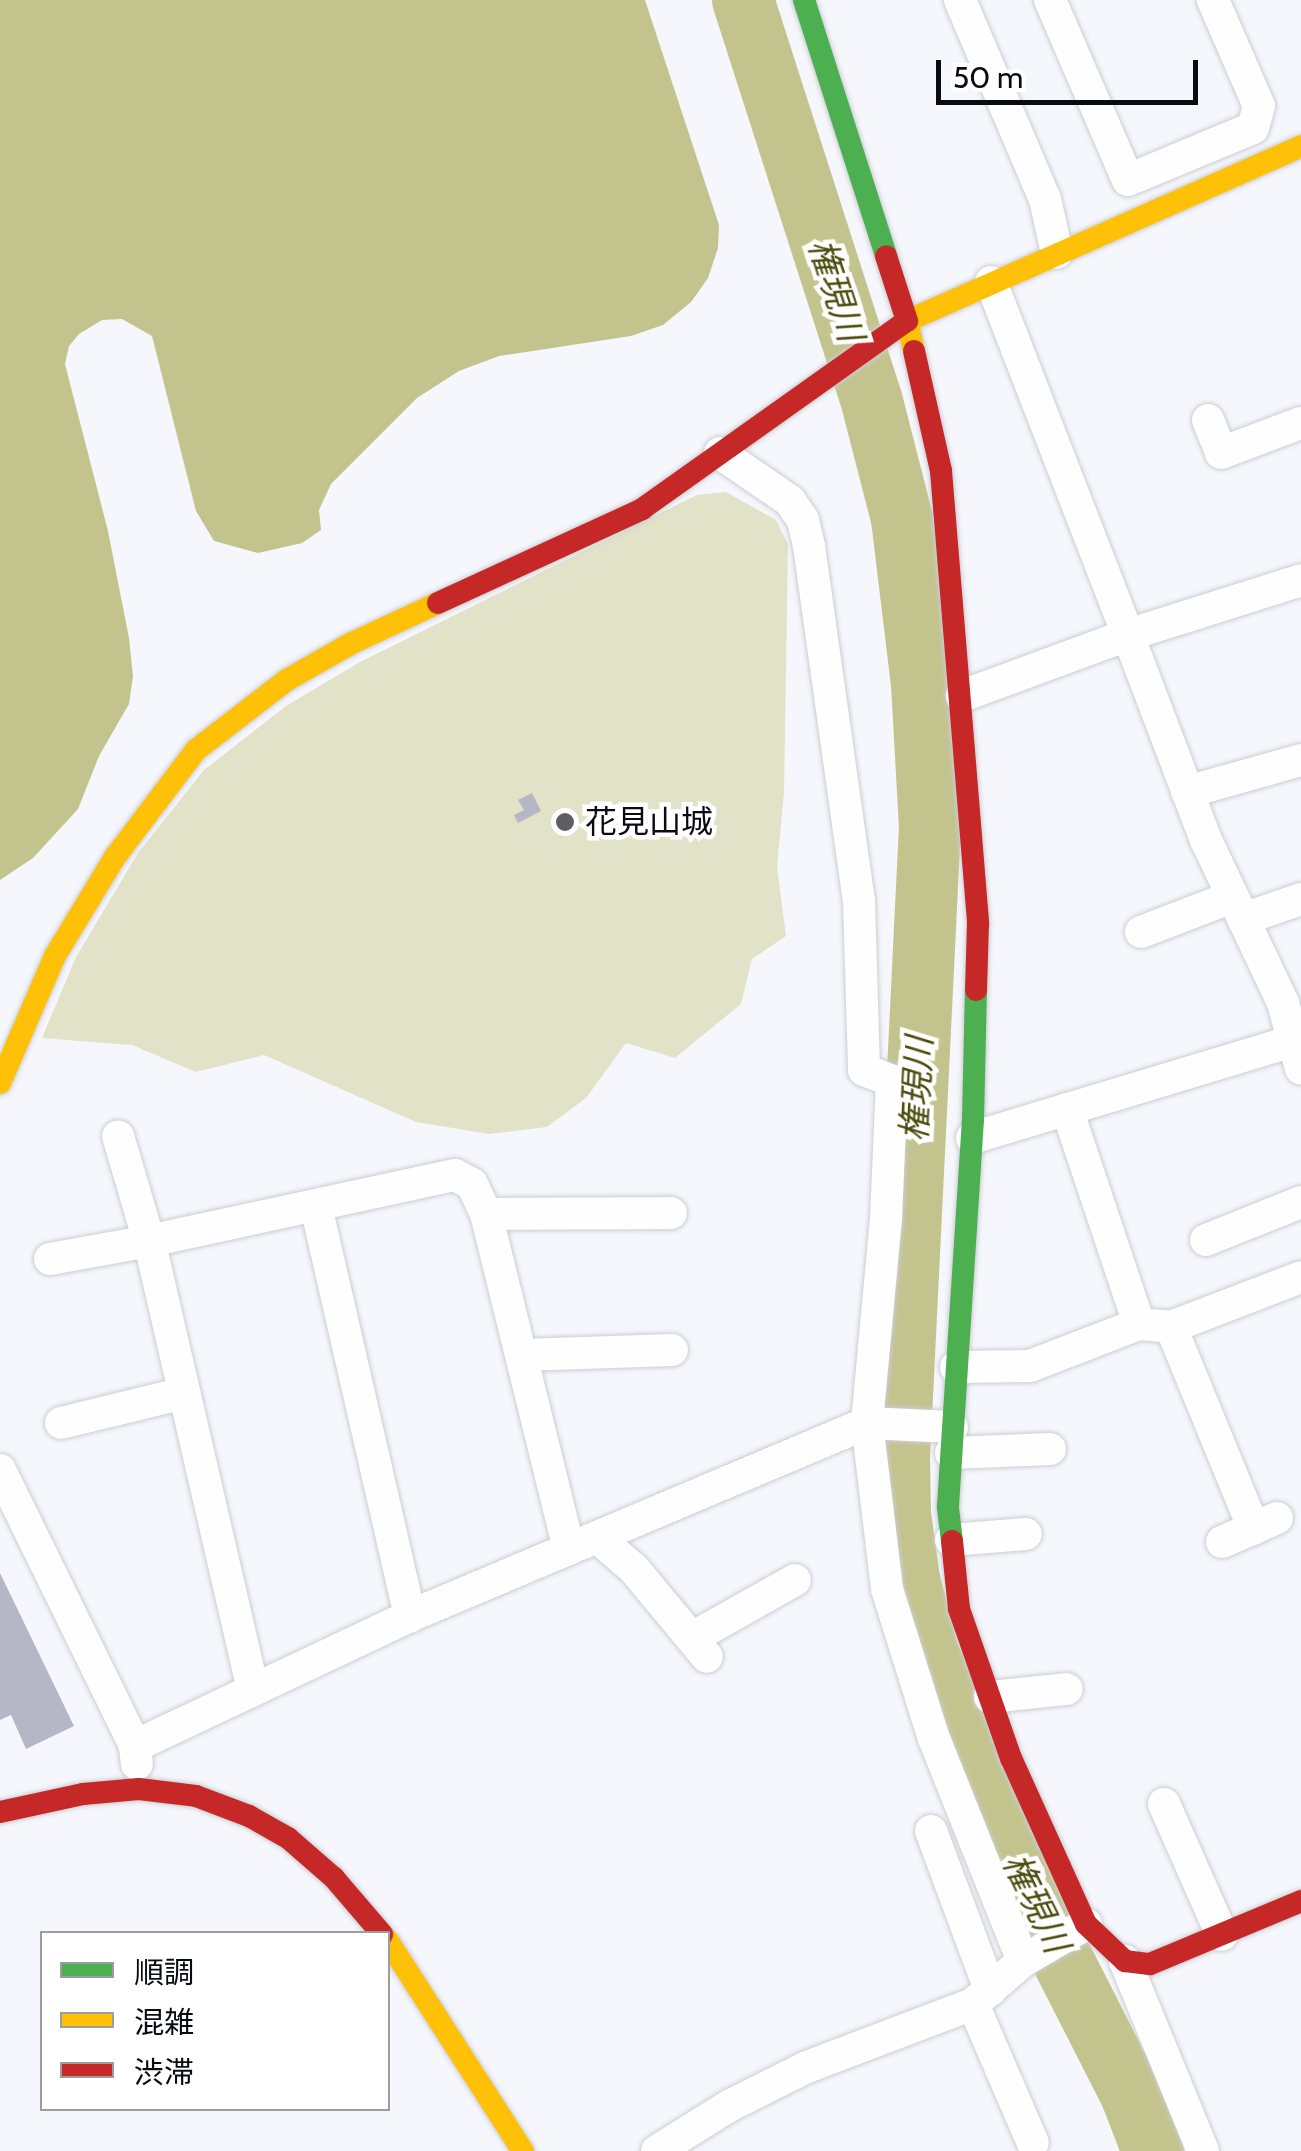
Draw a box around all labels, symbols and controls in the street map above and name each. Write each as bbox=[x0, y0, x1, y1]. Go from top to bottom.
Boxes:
scale bar bbox=[941, 40, 1204, 102]
text: 50 m bbox=[953, 59, 1023, 96]
water label: 権現川 bbox=[800, 234, 872, 346]
place label: 花見山城 bbox=[585, 803, 713, 841]
marker: 花見山城 bbox=[554, 811, 576, 833]
water label: 権現川 bbox=[893, 1035, 941, 1143]
water label: 権現川 bbox=[994, 1847, 1078, 1959]
legend bbox=[40, 1931, 390, 2111]
text: 順調 bbox=[134, 1954, 194, 1991]
text: 混雑 bbox=[134, 2004, 194, 2041]
text: 渋滞 bbox=[134, 2054, 194, 2091]

